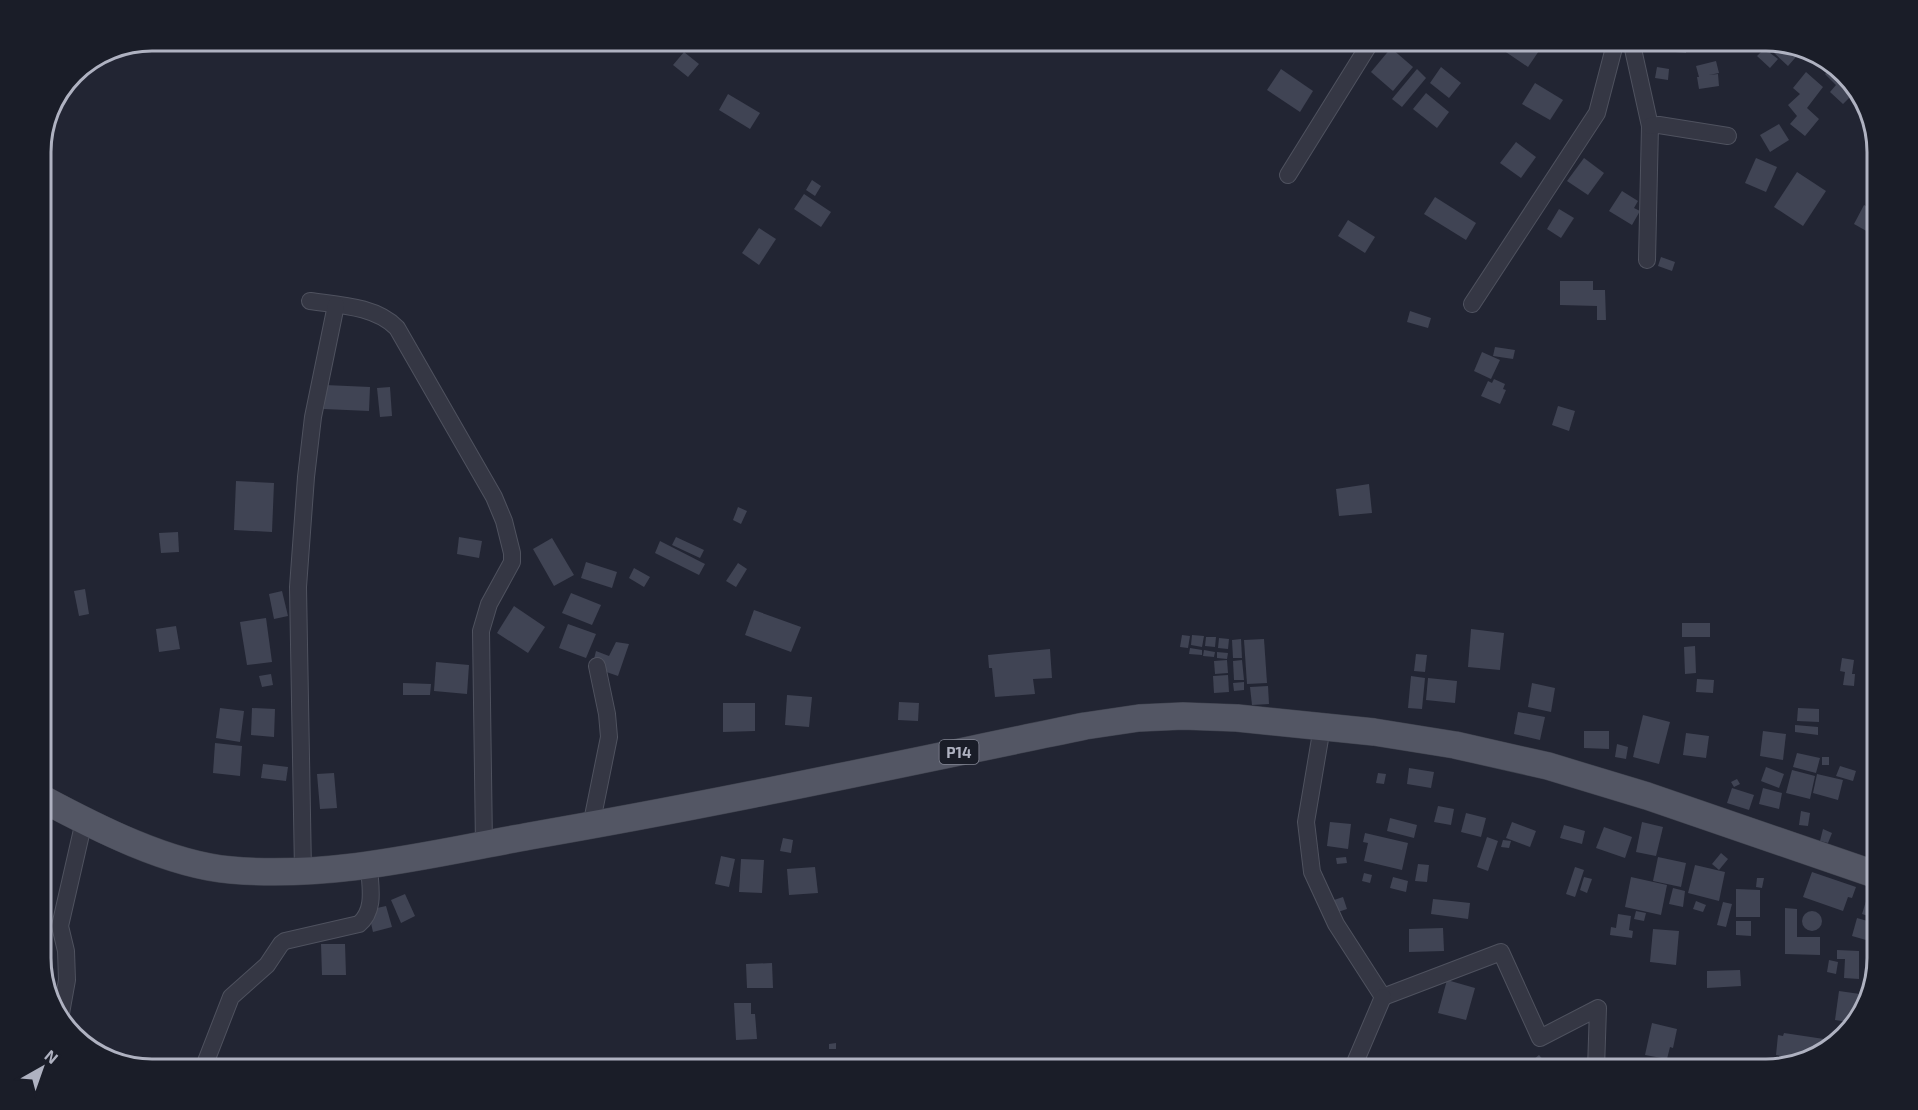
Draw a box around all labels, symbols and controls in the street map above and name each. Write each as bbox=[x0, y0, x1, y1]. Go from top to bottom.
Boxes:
road number: P14 bbox=[940, 740, 978, 764]
north arrow bbox=[12, 1038, 72, 1098]
text: N bbox=[41, 1045, 62, 1067]

